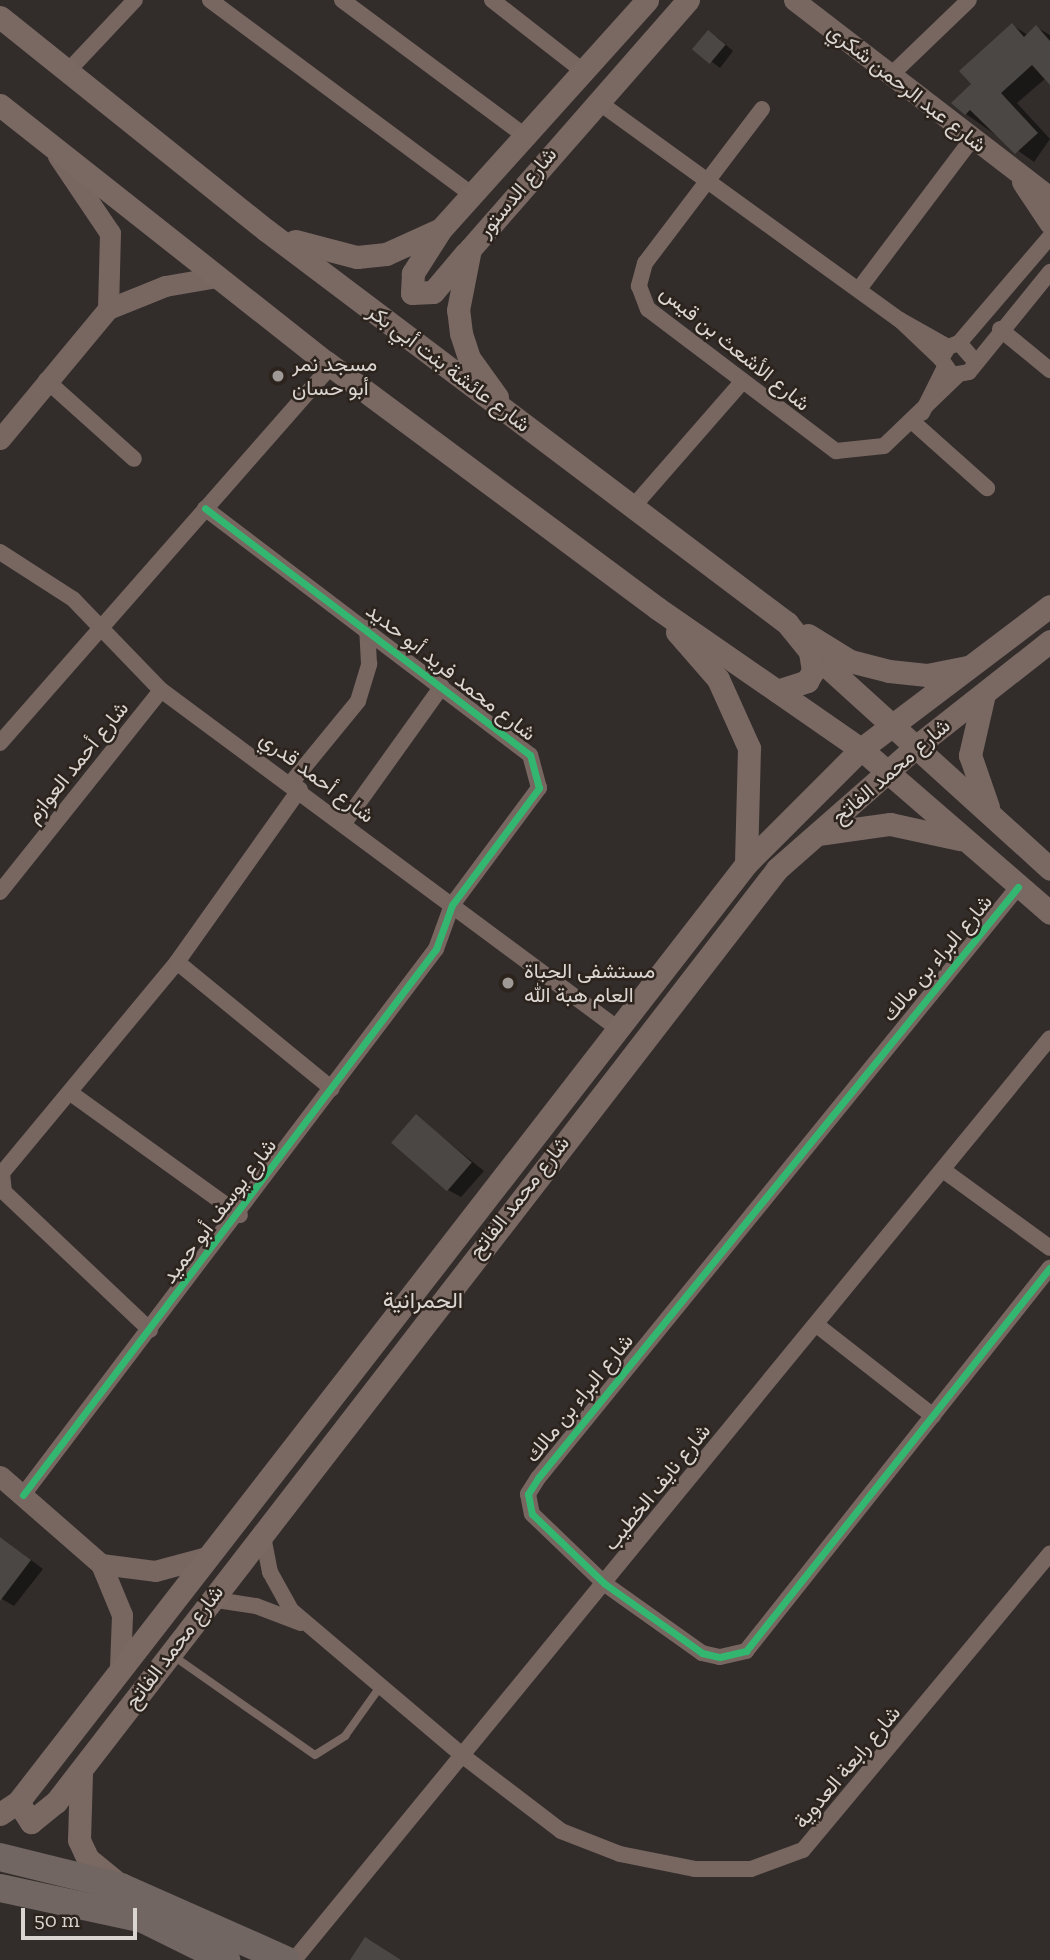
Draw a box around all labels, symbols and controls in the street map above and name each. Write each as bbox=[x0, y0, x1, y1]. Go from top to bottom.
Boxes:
street label: شارع عبد الرحمن شكري bbox=[822, 18, 992, 158]
street label: شارع الدستور bbox=[472, 142, 562, 242]
street label: شارع الأشعث بن قيس bbox=[655, 280, 815, 416]
street label: شارع عائشة بنت أبي بكر bbox=[363, 299, 535, 437]
place label: مسجد نمر أبو حسان bbox=[292, 351, 377, 401]
marker: مسجد نمر أبو حسان bbox=[270, 368, 286, 384]
street label: شارع محمد فريد أبو حديد bbox=[361, 598, 541, 746]
street label: شارع أحمد العوازم bbox=[20, 696, 134, 828]
street label: شارع محمد الفاتح bbox=[827, 713, 955, 829]
street label: شارع أحمد قدري bbox=[255, 726, 379, 828]
street label: شارع البراء بن مالك bbox=[877, 889, 997, 1027]
place label: مستشفى الحياة العام هبة الله bbox=[524, 958, 655, 1008]
marker: مستشفى الحياة العام هبة الله bbox=[498, 973, 518, 993]
street label: شارع محمد الفاتح bbox=[463, 1131, 575, 1263]
street label: شارع يوسف أبو حميد bbox=[156, 1134, 282, 1288]
district label: الحمرانية bbox=[383, 1286, 463, 1314]
street label: شارع البراء بن مالك bbox=[520, 1329, 638, 1467]
street label: شارع نايف الخطيب bbox=[598, 1419, 716, 1555]
street label: شارع محمد الفاتح bbox=[119, 1580, 229, 1714]
street label: شارع رابعة العدوية bbox=[788, 1701, 906, 1833]
scale bar bbox=[24, 1894, 140, 1938]
text: 50 m bbox=[34, 1907, 80, 1932]

